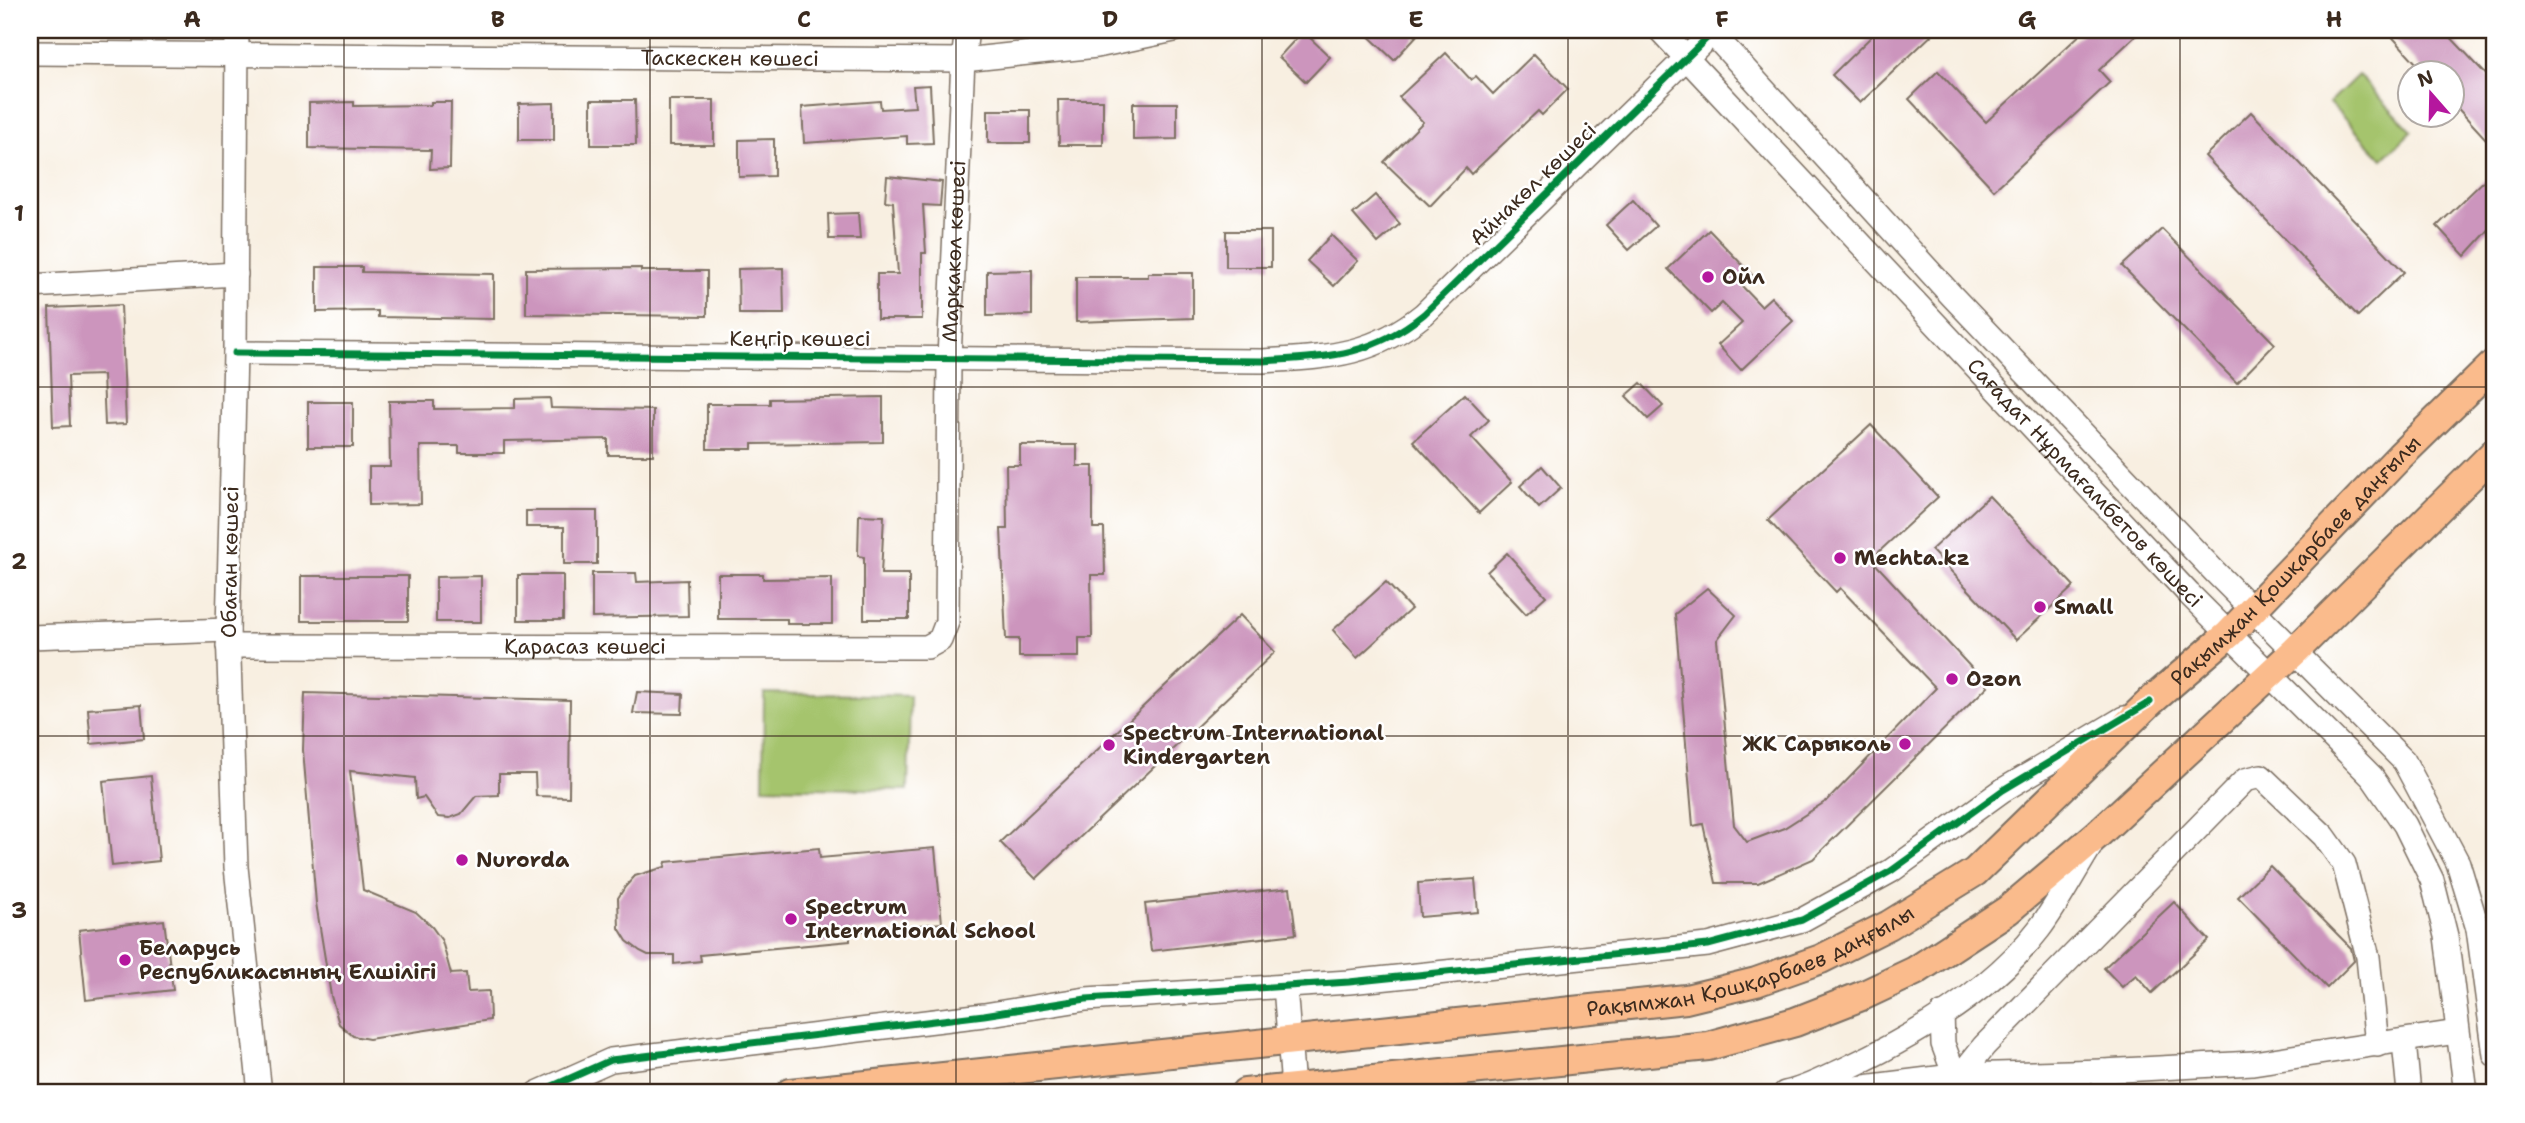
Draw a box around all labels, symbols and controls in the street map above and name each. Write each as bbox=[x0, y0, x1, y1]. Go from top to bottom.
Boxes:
text: A bbox=[183, 4, 201, 34]
text: B bbox=[491, 4, 505, 34]
text: C bbox=[797, 4, 811, 34]
text: D bbox=[1102, 4, 1118, 34]
text: E bbox=[1408, 4, 1424, 34]
text: F bbox=[1715, 4, 1729, 34]
text: G bbox=[2018, 4, 2037, 34]
text: H bbox=[2326, 4, 2342, 34]
street label: Таскескен көшесі bbox=[641, 44, 819, 73]
north arrow bbox=[2396, 60, 2466, 130]
text: N bbox=[2414, 64, 2437, 93]
street label: Айнакөл көшесі bbox=[1463, 116, 1603, 252]
street label: Марқакөл көшесі bbox=[936, 159, 972, 343]
text: 1 bbox=[14, 198, 24, 228]
place label: Ойл bbox=[1722, 263, 1765, 291]
marker: Ойл bbox=[1700, 269, 1716, 285]
street label: Кеңгір көшесі bbox=[729, 325, 871, 353]
street label: Сағадат Нұрмағамбетов көшесі bbox=[1961, 352, 2209, 614]
street label: Рақымжан Қошқарбаев даңғылы bbox=[2164, 429, 2427, 692]
street label: Обаған көшесі bbox=[215, 486, 245, 638]
place label: Mechta.kz bbox=[1854, 544, 1970, 572]
text: 2 bbox=[11, 546, 27, 576]
marker: Mechta.kz bbox=[1832, 550, 1848, 566]
place label: Small bbox=[2054, 593, 2114, 621]
marker: Small bbox=[2032, 599, 2048, 615]
street label: Қарасаз көшесі bbox=[504, 632, 666, 661]
place label: Ozon bbox=[1966, 665, 2021, 693]
marker: Ozon bbox=[1944, 671, 1960, 687]
place label: Spectrum International Kindergarten bbox=[1123, 719, 1384, 771]
place label: ЖК Сарыколь bbox=[1743, 730, 1891, 758]
marker: ЖК Сарыколь bbox=[1897, 736, 1913, 752]
marker: Spectrum International Kindergarten bbox=[1101, 737, 1117, 753]
place label: Nurorda bbox=[476, 846, 570, 874]
marker: Nurorda bbox=[454, 852, 470, 868]
place label: Spectrum International School bbox=[805, 893, 1035, 945]
text: 3 bbox=[11, 895, 27, 925]
street label: Рақымжан Қошқарбаев даңғылы bbox=[1585, 899, 1919, 1023]
marker: Spectrum International School bbox=[783, 911, 799, 927]
place label: Беларусь Республикасының Елшілігі bbox=[139, 934, 436, 986]
marker: Беларусь Республикасының Елшілігі bbox=[117, 952, 133, 968]

